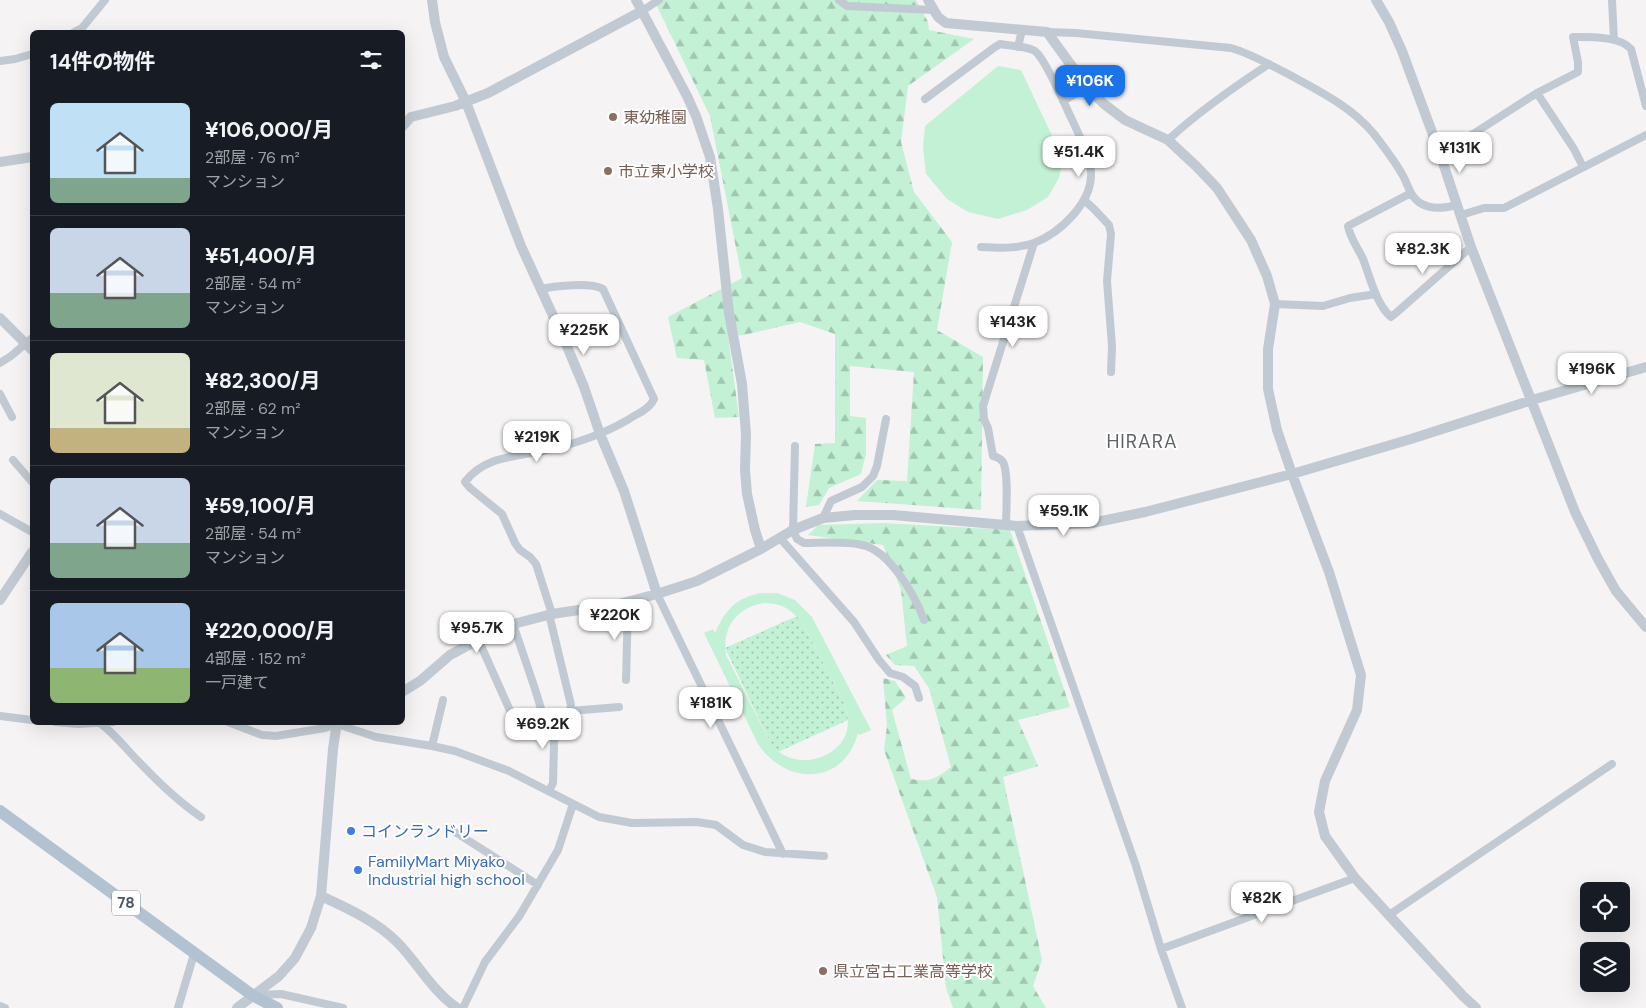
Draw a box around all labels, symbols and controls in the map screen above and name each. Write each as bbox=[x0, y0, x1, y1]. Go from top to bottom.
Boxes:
icon: filters bbox=[357, 46, 385, 74]
text: 14件の物件 bbox=[50, 48, 155, 76]
pin: ¥106K bbox=[1055, 64, 1125, 107]
text: ¥106K bbox=[1066, 70, 1114, 91]
place label: 東幼稚園 bbox=[623, 107, 687, 128]
marker: 東幼稚園 bbox=[607, 111, 619, 123]
text: ¥106,000/月 bbox=[205, 116, 333, 144]
icon: home bbox=[90, 123, 150, 183]
pin: ¥131K bbox=[1425, 132, 1495, 174]
pin: ¥51.4K bbox=[1038, 136, 1120, 178]
text: ¥131K bbox=[1439, 137, 1481, 158]
text: ¥51.4K bbox=[1053, 141, 1105, 162]
text: 2部屋 · 76 m² bbox=[205, 147, 300, 168]
place label: 市立東小学校 bbox=[618, 161, 714, 182]
marker: 市立東小学校 bbox=[602, 165, 614, 177]
text: マンション bbox=[205, 171, 285, 192]
pin: ¥82.3K bbox=[1382, 232, 1464, 275]
text: ¥82.3K bbox=[1396, 238, 1450, 259]
text: ¥51,400/月 bbox=[205, 242, 317, 270]
icon: home bbox=[90, 248, 150, 308]
text: 2部屋 · 54 m² bbox=[205, 273, 301, 294]
text: マンション bbox=[205, 297, 285, 318]
pin: ¥143K bbox=[978, 306, 1048, 348]
text: ¥143K bbox=[990, 311, 1036, 332]
pin: ¥225K bbox=[549, 314, 619, 356]
text: ¥225K bbox=[559, 319, 609, 340]
pin: ¥196K bbox=[1557, 352, 1627, 395]
text: ¥196K bbox=[1569, 358, 1615, 379]
text: ¥82,300/月 bbox=[205, 367, 320, 395]
icon: home bbox=[90, 373, 150, 433]
text: 2部屋 · 62 m² bbox=[205, 398, 301, 419]
pin: ¥219K bbox=[502, 420, 572, 463]
text: マンション bbox=[205, 422, 285, 443]
text: ¥219K bbox=[514, 426, 560, 447]
district label: HIRARA bbox=[1106, 429, 1178, 454]
text: ¥59,100/月 bbox=[205, 492, 316, 520]
pin: ¥59.1K bbox=[1023, 494, 1105, 537]
icon: home bbox=[90, 498, 150, 558]
text: ¥59.1K bbox=[1039, 500, 1089, 521]
text: 2部屋 · 54 m² bbox=[205, 523, 301, 544]
text: マンション bbox=[205, 547, 285, 568]
pin: ¥220K bbox=[580, 598, 650, 641]
text: ¥220K bbox=[590, 604, 640, 625]
pin: ¥95.7K bbox=[436, 612, 518, 654]
text: ¥220,000/月 bbox=[205, 617, 336, 645]
text: ¥95.7K bbox=[450, 617, 504, 638]
icon: home bbox=[90, 623, 150, 683]
text: 4部屋 · 152 m² bbox=[205, 648, 306, 669]
text: 一戸建て bbox=[205, 672, 269, 693]
pin: ¥181K bbox=[676, 686, 746, 729]
text: ¥181K bbox=[690, 692, 732, 713]
pin: ¥69.2K bbox=[502, 708, 584, 750]
text: ¥69.2K bbox=[516, 713, 570, 734]
place label: コインランドリー bbox=[361, 821, 489, 842]
marker: コインランドリー bbox=[345, 825, 357, 837]
place label: FamilyMart Miyako Industrial high school bbox=[368, 851, 525, 890]
marker: FamilyMart Miyako Industrial high school bbox=[352, 864, 364, 876]
pin: ¥82K bbox=[1232, 882, 1292, 924]
map controls bbox=[1580, 882, 1630, 992]
button: locate bbox=[1580, 882, 1630, 932]
text: ¥82K bbox=[1242, 887, 1282, 908]
road number: 78 bbox=[112, 890, 140, 916]
button: layers bbox=[1580, 942, 1630, 992]
place label: 県立宮古工業高等学校 bbox=[833, 961, 993, 982]
marker: 県立宮古工業高等学校 bbox=[817, 965, 829, 977]

